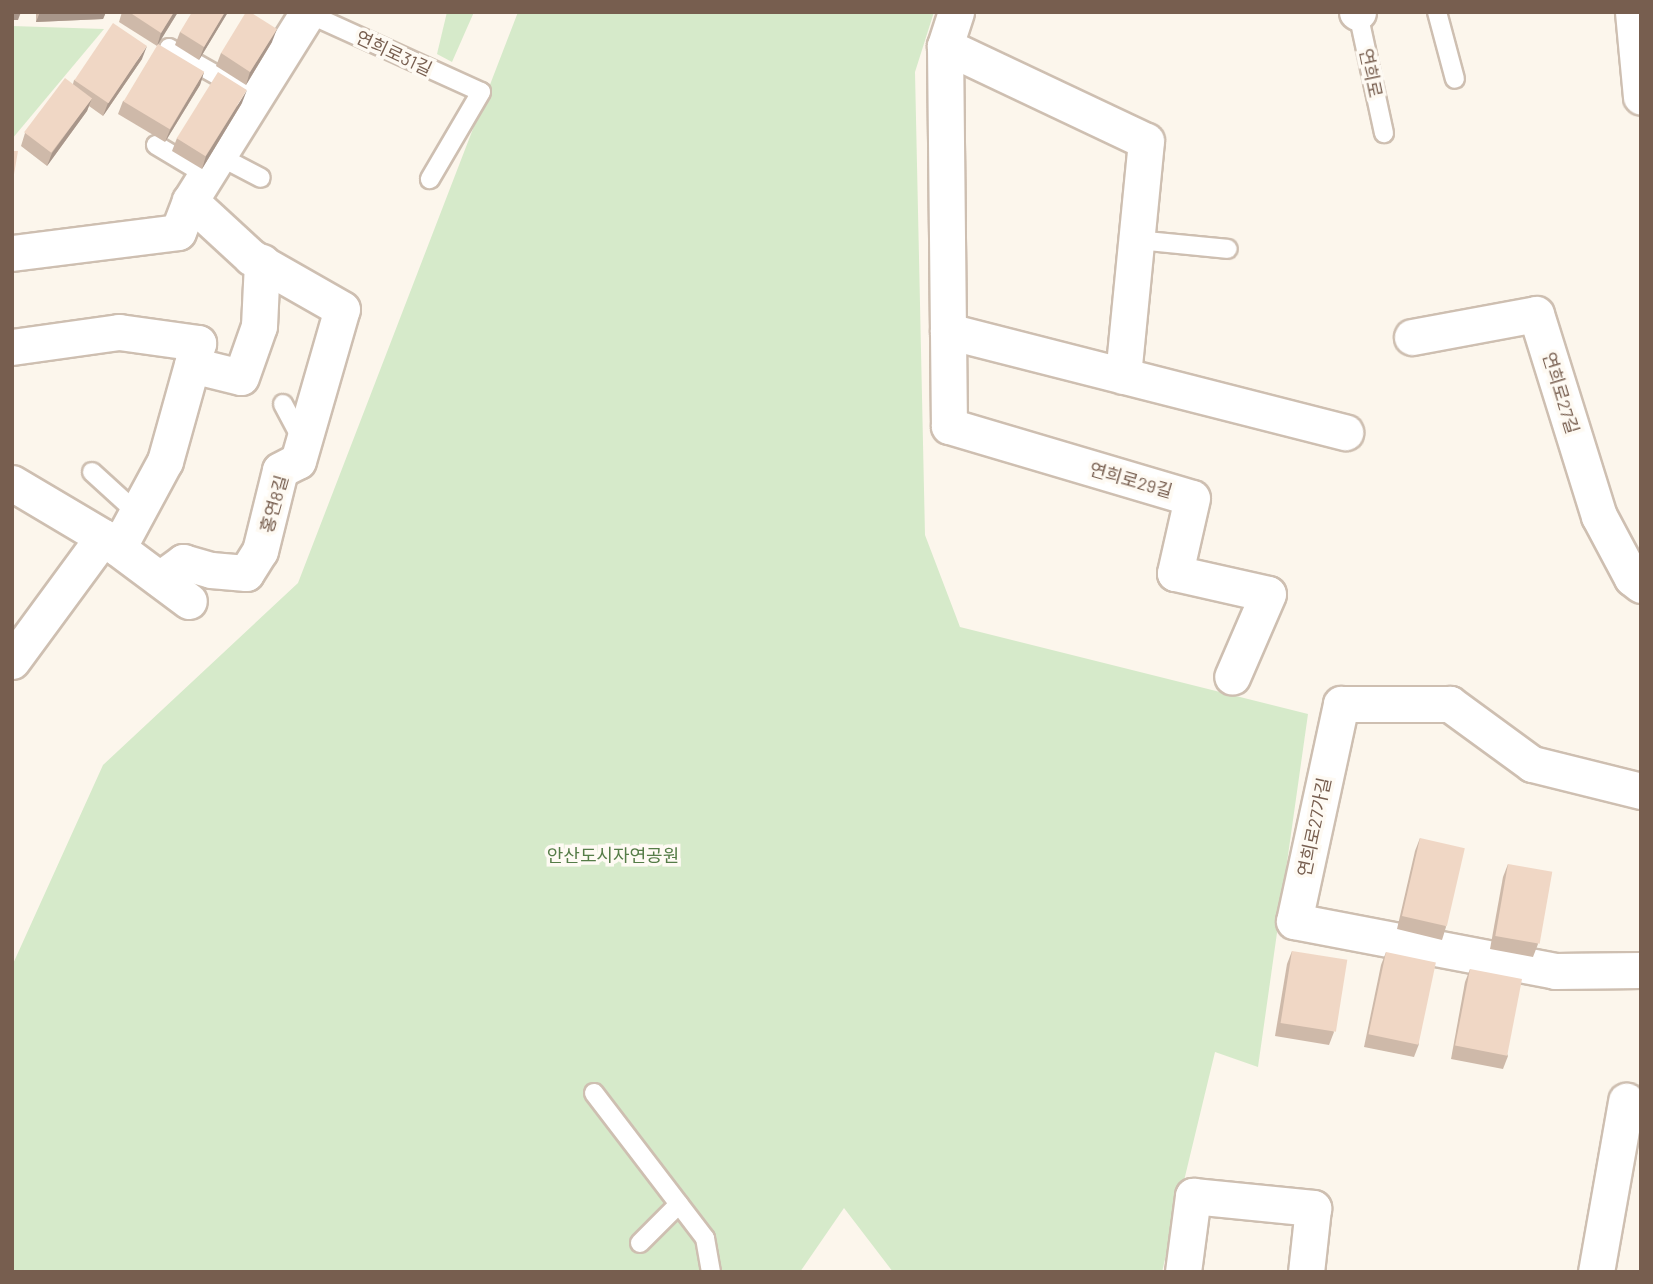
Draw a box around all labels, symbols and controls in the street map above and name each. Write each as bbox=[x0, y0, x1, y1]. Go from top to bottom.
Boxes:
street label: 연희로31길 bbox=[352, 26, 436, 80]
street label: 연희로 bbox=[1355, 46, 1387, 100]
street label: 연희로27길 bbox=[1538, 349, 1584, 437]
street label: 연희로29길 bbox=[1087, 458, 1175, 502]
street label: 홍연8길 bbox=[255, 473, 293, 535]
street label: 연희로27가길 bbox=[1293, 775, 1335, 879]
park label: 안산도시자연공원 bbox=[547, 844, 679, 866]

